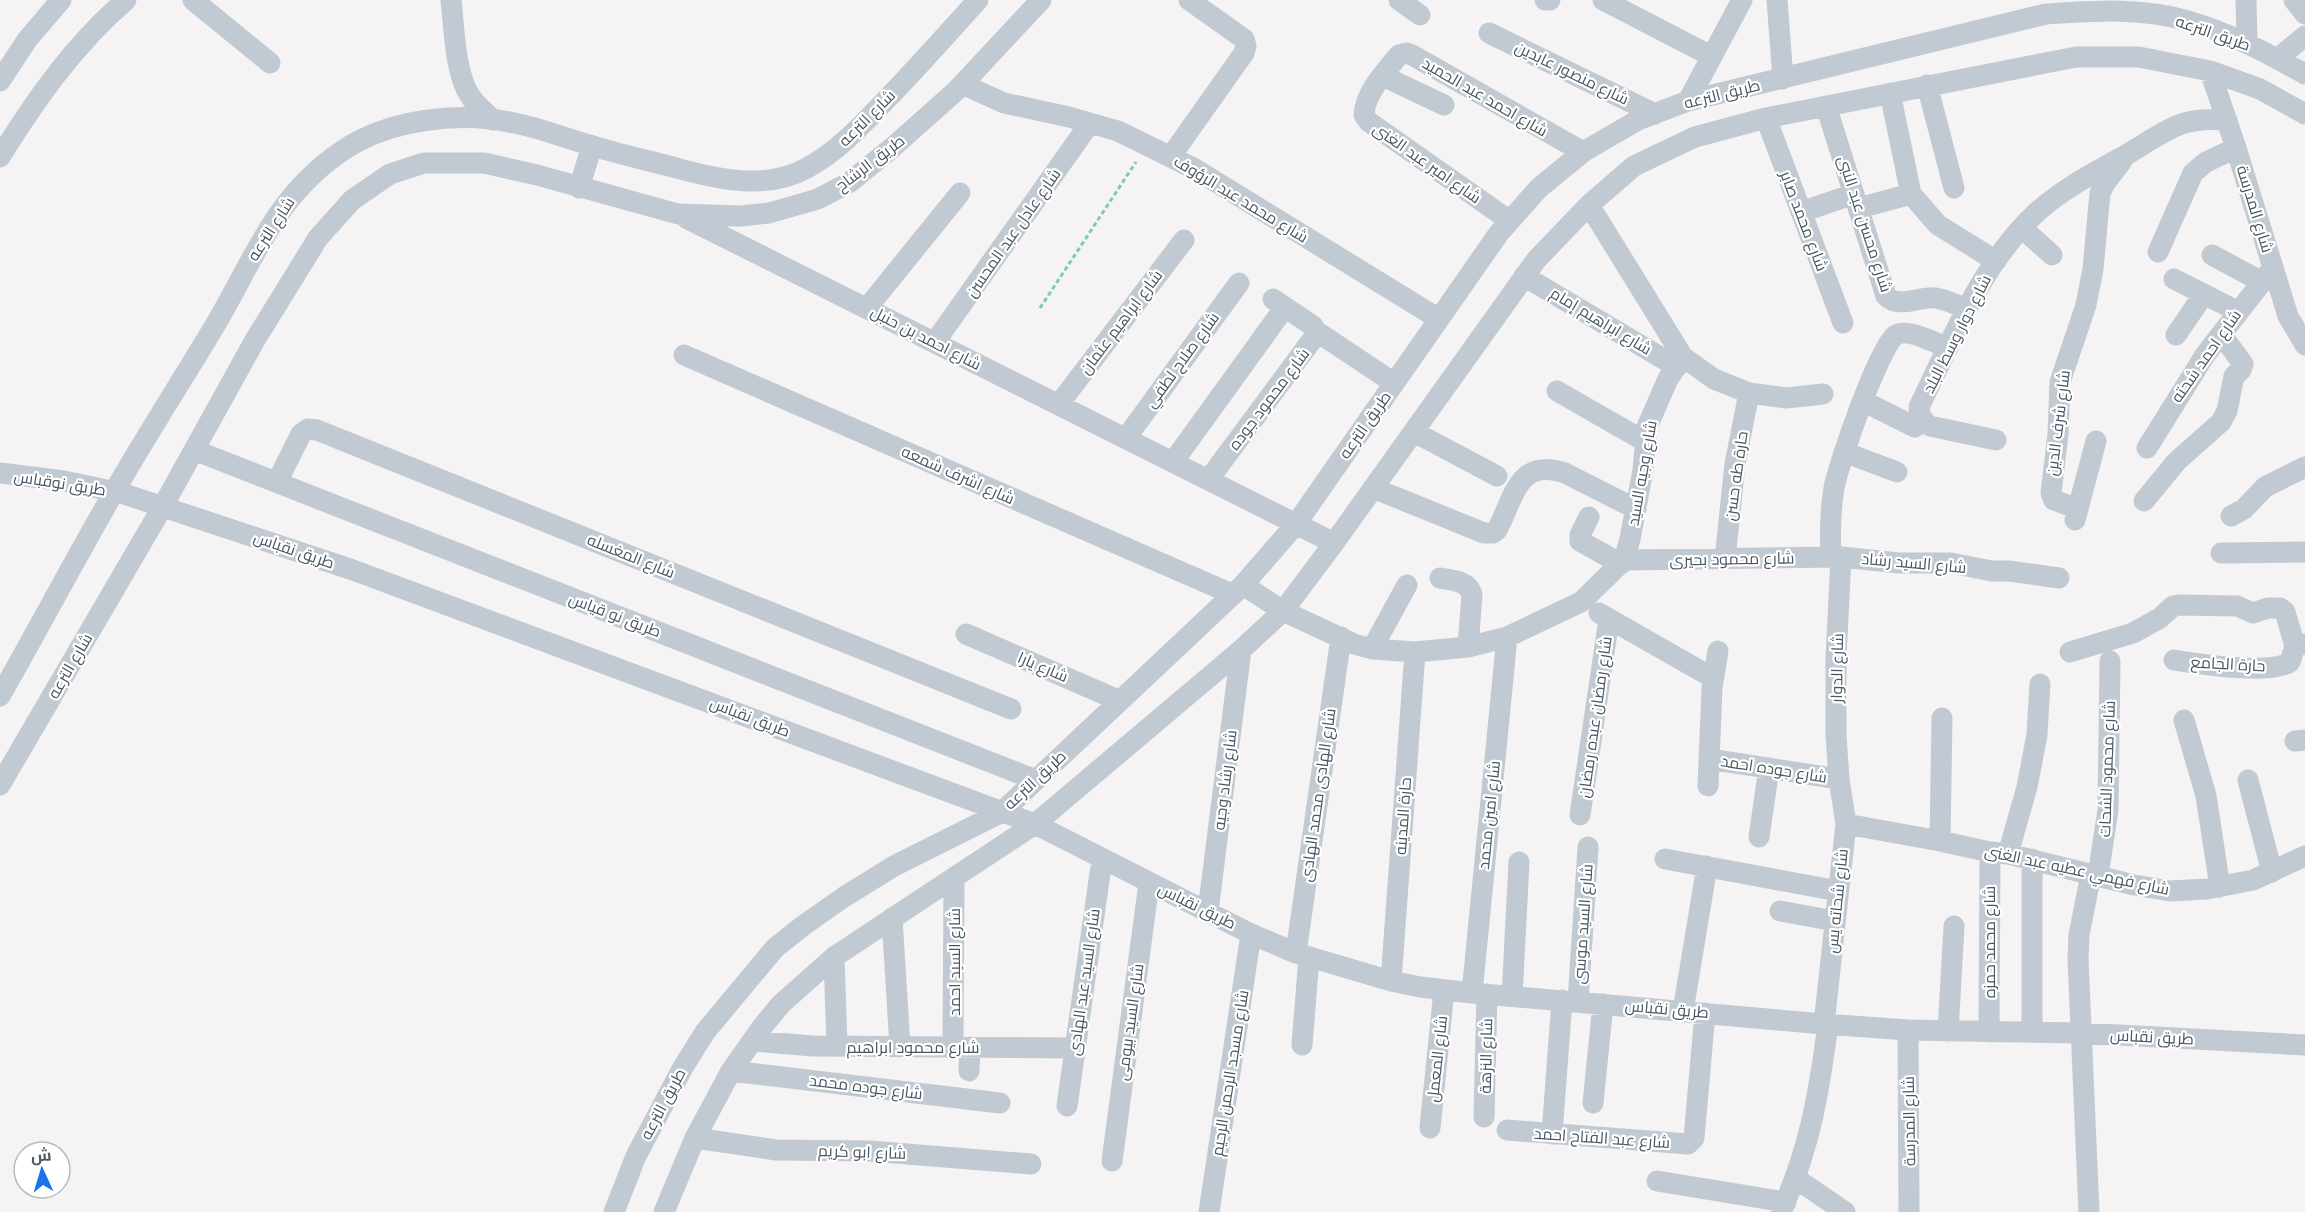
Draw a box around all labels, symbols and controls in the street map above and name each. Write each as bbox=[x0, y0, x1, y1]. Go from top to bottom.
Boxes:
street label: طريق الترعه bbox=[2172, 9, 2254, 57]
street label: شارع منصور عابدين bbox=[1511, 35, 1633, 111]
street label: شارع احمد عبد الحميد bbox=[1418, 52, 1552, 142]
street label: طريق الترعه bbox=[1681, 73, 1763, 115]
street label: شارع الترعه bbox=[833, 84, 901, 152]
street label: شارع امير عبد الغنى bbox=[1368, 117, 1486, 209]
street label: طريق الرشاح bbox=[831, 129, 909, 197]
street label: شارع محمد عبد الرؤوف bbox=[1169, 150, 1313, 248]
street label: شارع محسن عبد النبى bbox=[1832, 153, 1898, 295]
street label: شارع المدرسة bbox=[2231, 163, 2279, 255]
street label: شارع عادل عبد المحسن bbox=[960, 164, 1066, 302]
street label: شارع محمد صابر bbox=[1774, 167, 1834, 274]
street label: شارع الترعه bbox=[242, 192, 300, 266]
street label: شارع ابراهيم عثمان bbox=[1074, 265, 1168, 379]
street label: شارع دوار وسط البلد bbox=[1917, 271, 1997, 397]
street label: شارع ابراهيم إمام bbox=[1546, 282, 1656, 360]
street label: شارع احمد بن حنبل bbox=[867, 300, 985, 376]
street label: شارع احمد شحته bbox=[2165, 305, 2247, 407]
street label: شارع صلاح لطفي bbox=[1139, 307, 1226, 414]
street label: شارع محمود جوده bbox=[1223, 343, 1315, 455]
street label: شارع شرف الدين bbox=[2040, 369, 2076, 477]
street label: طريق الترعه bbox=[1333, 387, 1397, 463]
street label: شارع وجيه السيد bbox=[1621, 418, 1663, 528]
street label: حارة طه حسن bbox=[1718, 430, 1754, 522]
street label: شارع اشرف شمعه bbox=[898, 440, 1018, 510]
street label: طريق نوقباس bbox=[12, 464, 108, 502]
street label: طريق نقباس bbox=[250, 525, 338, 575]
street label: شارع المغسله bbox=[584, 528, 678, 584]
street label: شارع محمود بحيرى bbox=[1669, 546, 1795, 572]
street label: شارع السيد رشاد bbox=[1861, 547, 1967, 579]
street label: طريق نو قياس bbox=[566, 587, 664, 643]
street label: شارع الترعه bbox=[42, 629, 98, 703]
street label: شارع الدوار bbox=[1825, 633, 1849, 704]
street label: شارع رمضان عبده رمضان bbox=[1572, 635, 1618, 799]
street label: شارع يارا bbox=[1014, 646, 1072, 688]
street label: حارة الجامع bbox=[2190, 651, 2266, 677]
street label: طريق نقباس bbox=[707, 691, 793, 743]
street label: شارع محمود الشحات bbox=[2093, 700, 2121, 838]
street label: شارع الهادى محمد الهادى bbox=[1294, 707, 1342, 883]
street label: شارع رشاد وجيه bbox=[1207, 728, 1243, 832]
street label: طريق الترعه bbox=[999, 745, 1071, 815]
street label: شارع جوده احمد bbox=[1719, 749, 1829, 789]
street label: شارع امين محمد bbox=[1472, 759, 1506, 871]
street label: حارة المدينه bbox=[1389, 776, 1417, 856]
street label: شارع فهمي عطيه عبد الغنى bbox=[1982, 839, 2171, 903]
street label: شارع شحاته يس bbox=[1820, 848, 1854, 954]
street label: شارع السيد موسى bbox=[1567, 863, 1599, 985]
street label: طريق نقباس bbox=[1154, 877, 1240, 935]
street label: شارع محمد حمزه bbox=[1978, 886, 2001, 998]
street label: شارع السيد عبد الهادى bbox=[1062, 907, 1106, 1057]
street label: شارع السيد احمد bbox=[943, 908, 966, 1016]
street label: شارع السيد بيومى bbox=[1110, 962, 1150, 1082]
street label: شارع مسجد الرحمن الرحيم bbox=[1205, 988, 1255, 1158]
street label: طريق نقباس bbox=[1624, 994, 1710, 1024]
street label: شارع المعمل bbox=[1421, 1015, 1453, 1103]
street label: شارع النزهة bbox=[1474, 1018, 1498, 1094]
street label: طريق نقباس bbox=[2109, 1023, 2195, 1051]
street label: شارع محمود ابراهيم bbox=[847, 1036, 979, 1059]
street label: طريق الترعه bbox=[635, 1064, 691, 1144]
street label: شارع جوده محمد bbox=[808, 1069, 924, 1105]
street label: شارع المدرسة bbox=[1897, 1076, 1921, 1166]
street label: شارع عبد الفتاح احمد bbox=[1533, 1122, 1671, 1154]
street label: شارع ابو كريم bbox=[817, 1139, 907, 1165]
north arrow bbox=[12, 1140, 72, 1200]
text: ش bbox=[30, 1143, 52, 1168]

